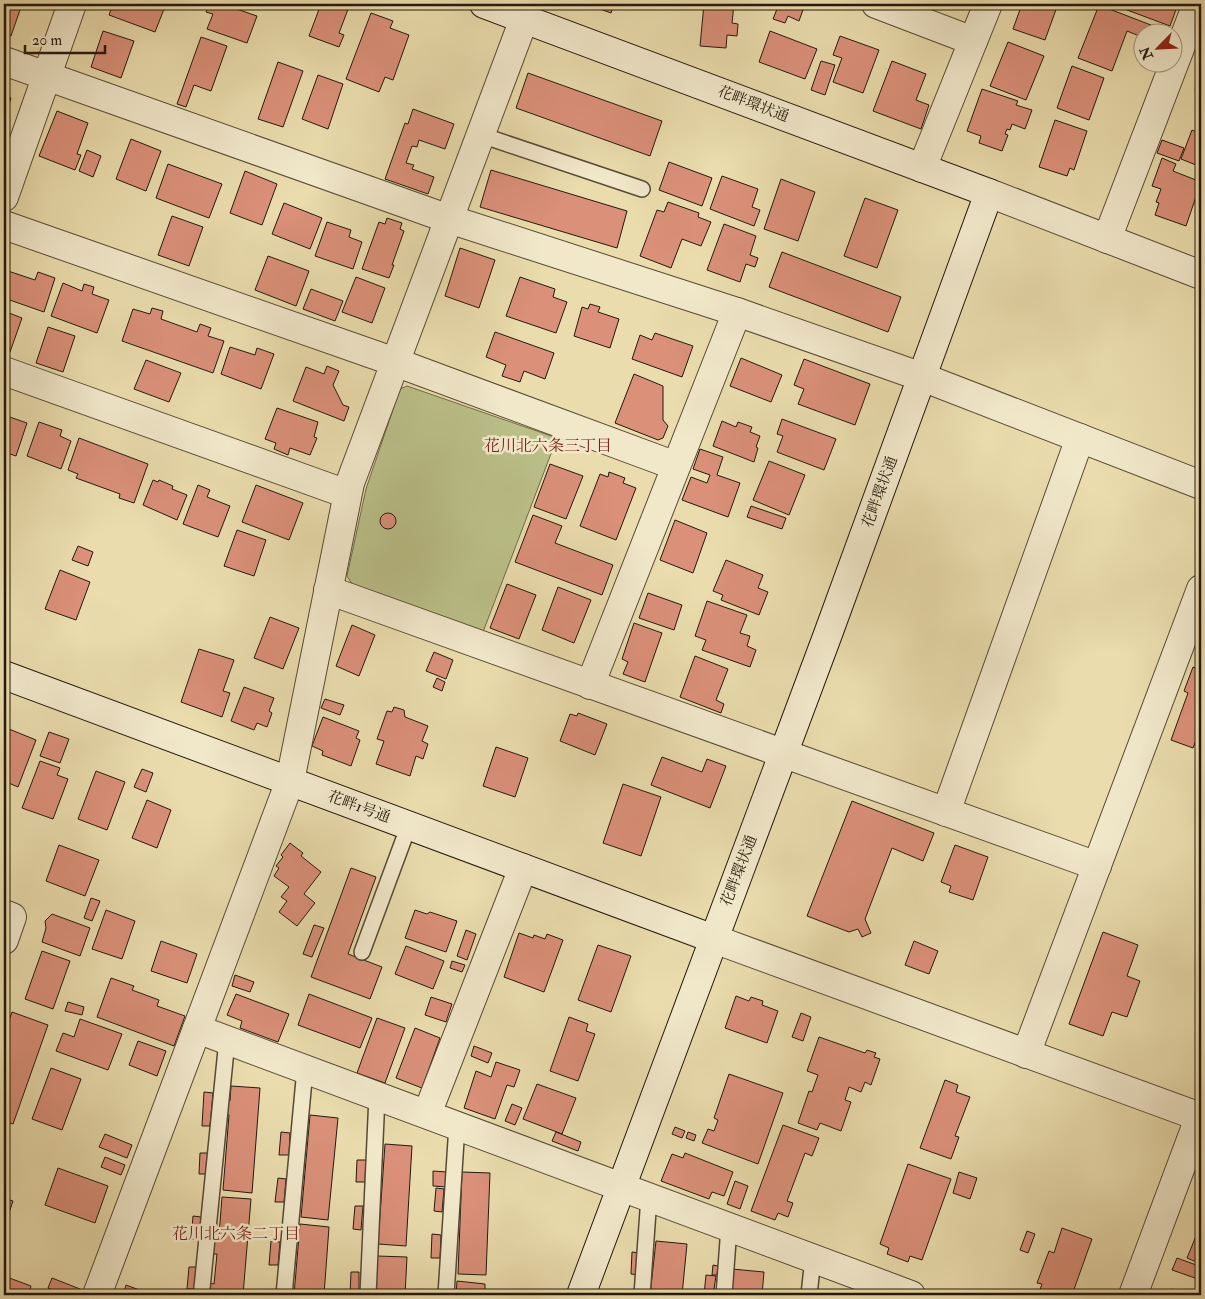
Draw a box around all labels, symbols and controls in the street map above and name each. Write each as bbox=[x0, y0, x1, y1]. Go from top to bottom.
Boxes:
scale bar bbox=[25, 22, 105, 54]
north arrow bbox=[1132, 22, 1182, 72]
text: 20 m bbox=[32, 31, 62, 50]
text: N bbox=[1136, 43, 1157, 63]
street label: 花畔環状通 bbox=[715, 82, 791, 126]
district label: 花川北六条三丁目 bbox=[484, 436, 612, 456]
street label: 花畔環状通 bbox=[858, 454, 902, 530]
street label: 花畔1号通 bbox=[325, 787, 393, 827]
street label: 花畔環状通 bbox=[717, 833, 761, 909]
district label: 花川北六条二丁目 bbox=[172, 1224, 300, 1244]

